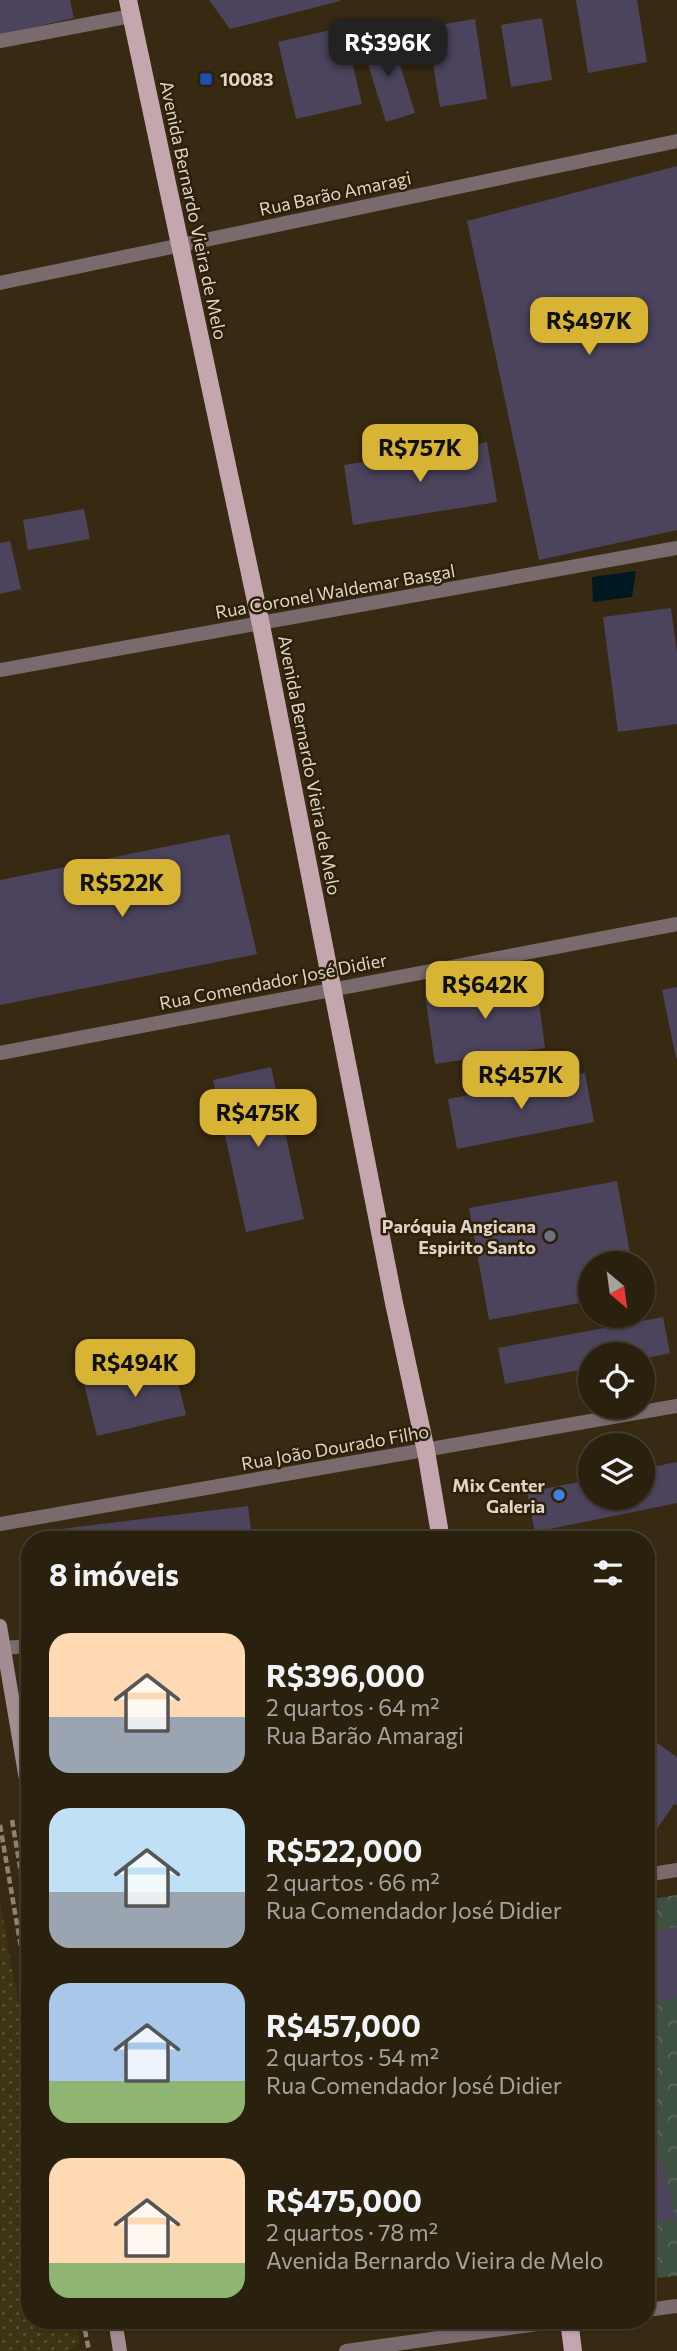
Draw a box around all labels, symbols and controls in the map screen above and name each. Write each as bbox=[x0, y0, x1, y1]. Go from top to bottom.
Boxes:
pin: R$396K bbox=[331, 20, 445, 79]
text: R$396K bbox=[345, 28, 431, 56]
place label: 10083 bbox=[220, 68, 274, 90]
marker: 10083 bbox=[198, 71, 214, 87]
street label: Avenida Bernardo Vieira de Melo bbox=[156, 79, 232, 341]
street label: Rua Barão Amaragi bbox=[257, 166, 413, 220]
pin: R$497K bbox=[532, 298, 646, 357]
text: R$497K bbox=[546, 306, 632, 334]
pin: R$757K bbox=[363, 424, 477, 484]
text: R$757K bbox=[378, 433, 462, 461]
street label: Rua Coronel Waldemar Basgal bbox=[213, 559, 457, 623]
street label: Avenida Bernardo Vieira de Melo bbox=[274, 633, 346, 897]
pin: R$522K bbox=[65, 860, 179, 919]
text: R$522K bbox=[80, 868, 164, 896]
street label: Rua Comendador José Didier bbox=[157, 948, 389, 1014]
pin: R$642K bbox=[428, 962, 542, 1021]
text: R$642K bbox=[442, 970, 528, 998]
pin: R$457K bbox=[464, 1052, 578, 1111]
text: R$457K bbox=[478, 1060, 564, 1088]
pin: R$475K bbox=[201, 1090, 315, 1149]
text: R$475K bbox=[216, 1098, 300, 1126]
place label: Paróquia Angicana Espirito Santo bbox=[382, 1215, 536, 1258]
marker: Paróquia Angicana Espirito Santo bbox=[542, 1228, 558, 1244]
north arrow bbox=[578, 1251, 654, 1328]
map controls bbox=[578, 1251, 655, 1510]
pin: R$494K bbox=[78, 1340, 192, 1399]
button: locate bbox=[578, 1342, 655, 1419]
text: R$494K bbox=[91, 1348, 179, 1376]
street label: Rua João Dourado Filho bbox=[239, 1420, 431, 1474]
button: layers bbox=[578, 1433, 655, 1510]
place label: Mix Center Galeria bbox=[452, 1474, 546, 1517]
marker: Mix Center Galeria bbox=[551, 1487, 567, 1503]
icon: filters bbox=[589, 1554, 627, 1592]
text: 8 imóveis bbox=[49, 1555, 179, 1592]
text: R$396,000 bbox=[266, 1656, 425, 1693]
icon: home bbox=[105, 1661, 189, 1745]
text: 2 quartos · 64 m² bbox=[266, 1693, 440, 1721]
text: Rua Barão Amaragi bbox=[266, 1721, 464, 1749]
text: R$522,000 bbox=[266, 1831, 423, 1868]
icon: home bbox=[105, 1836, 189, 1920]
text: 2 quartos · 66 m² bbox=[266, 1868, 440, 1896]
text: Rua Comendador José Didier bbox=[266, 1896, 562, 1924]
text: R$457,000 bbox=[266, 2006, 421, 2043]
icon: home bbox=[105, 2011, 189, 2095]
text: 2 quartos · 54 m² bbox=[266, 2043, 439, 2071]
text: Rua Comendador José Didier bbox=[266, 2071, 562, 2099]
text: R$475,000 bbox=[266, 2181, 422, 2218]
icon: home bbox=[105, 2186, 189, 2270]
text: 2 quartos · 78 m² bbox=[266, 2218, 438, 2246]
text: Avenida Bernardo Vieira de Melo bbox=[266, 2246, 604, 2274]

